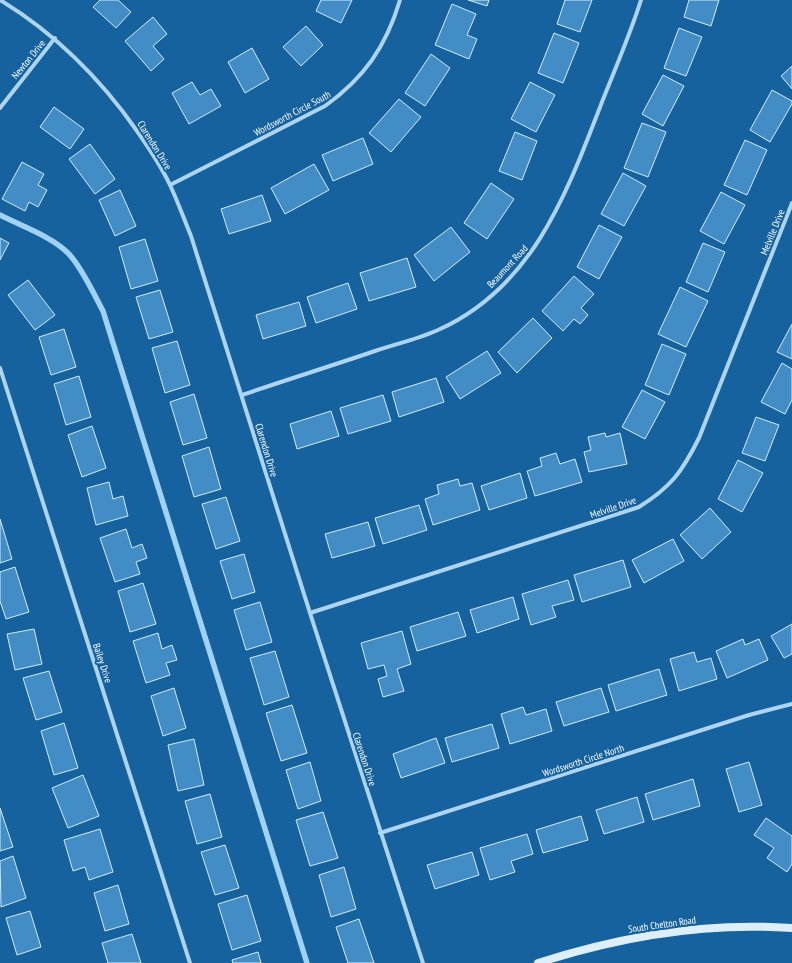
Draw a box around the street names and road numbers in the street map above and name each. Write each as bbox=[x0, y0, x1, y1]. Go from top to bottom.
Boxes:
street label: Newton Drive bbox=[9, 37, 48, 82]
street label: Wordsworth Circle South bbox=[252, 88, 333, 139]
street label: Clarendon Drive bbox=[134, 118, 175, 172]
street label: Melville Drive bbox=[757, 208, 787, 257]
street label: Beaumont Road bbox=[484, 242, 531, 291]
street label: Clarendon Drive bbox=[252, 422, 281, 479]
street label: Melville Drive bbox=[588, 494, 638, 521]
street label: Bailey Drive bbox=[90, 642, 115, 685]
street label: Clarendon Drive bbox=[350, 731, 379, 788]
street label: Wordsworth Circle North bbox=[541, 741, 626, 780]
street label: South Chelton Road bbox=[627, 913, 697, 936]

